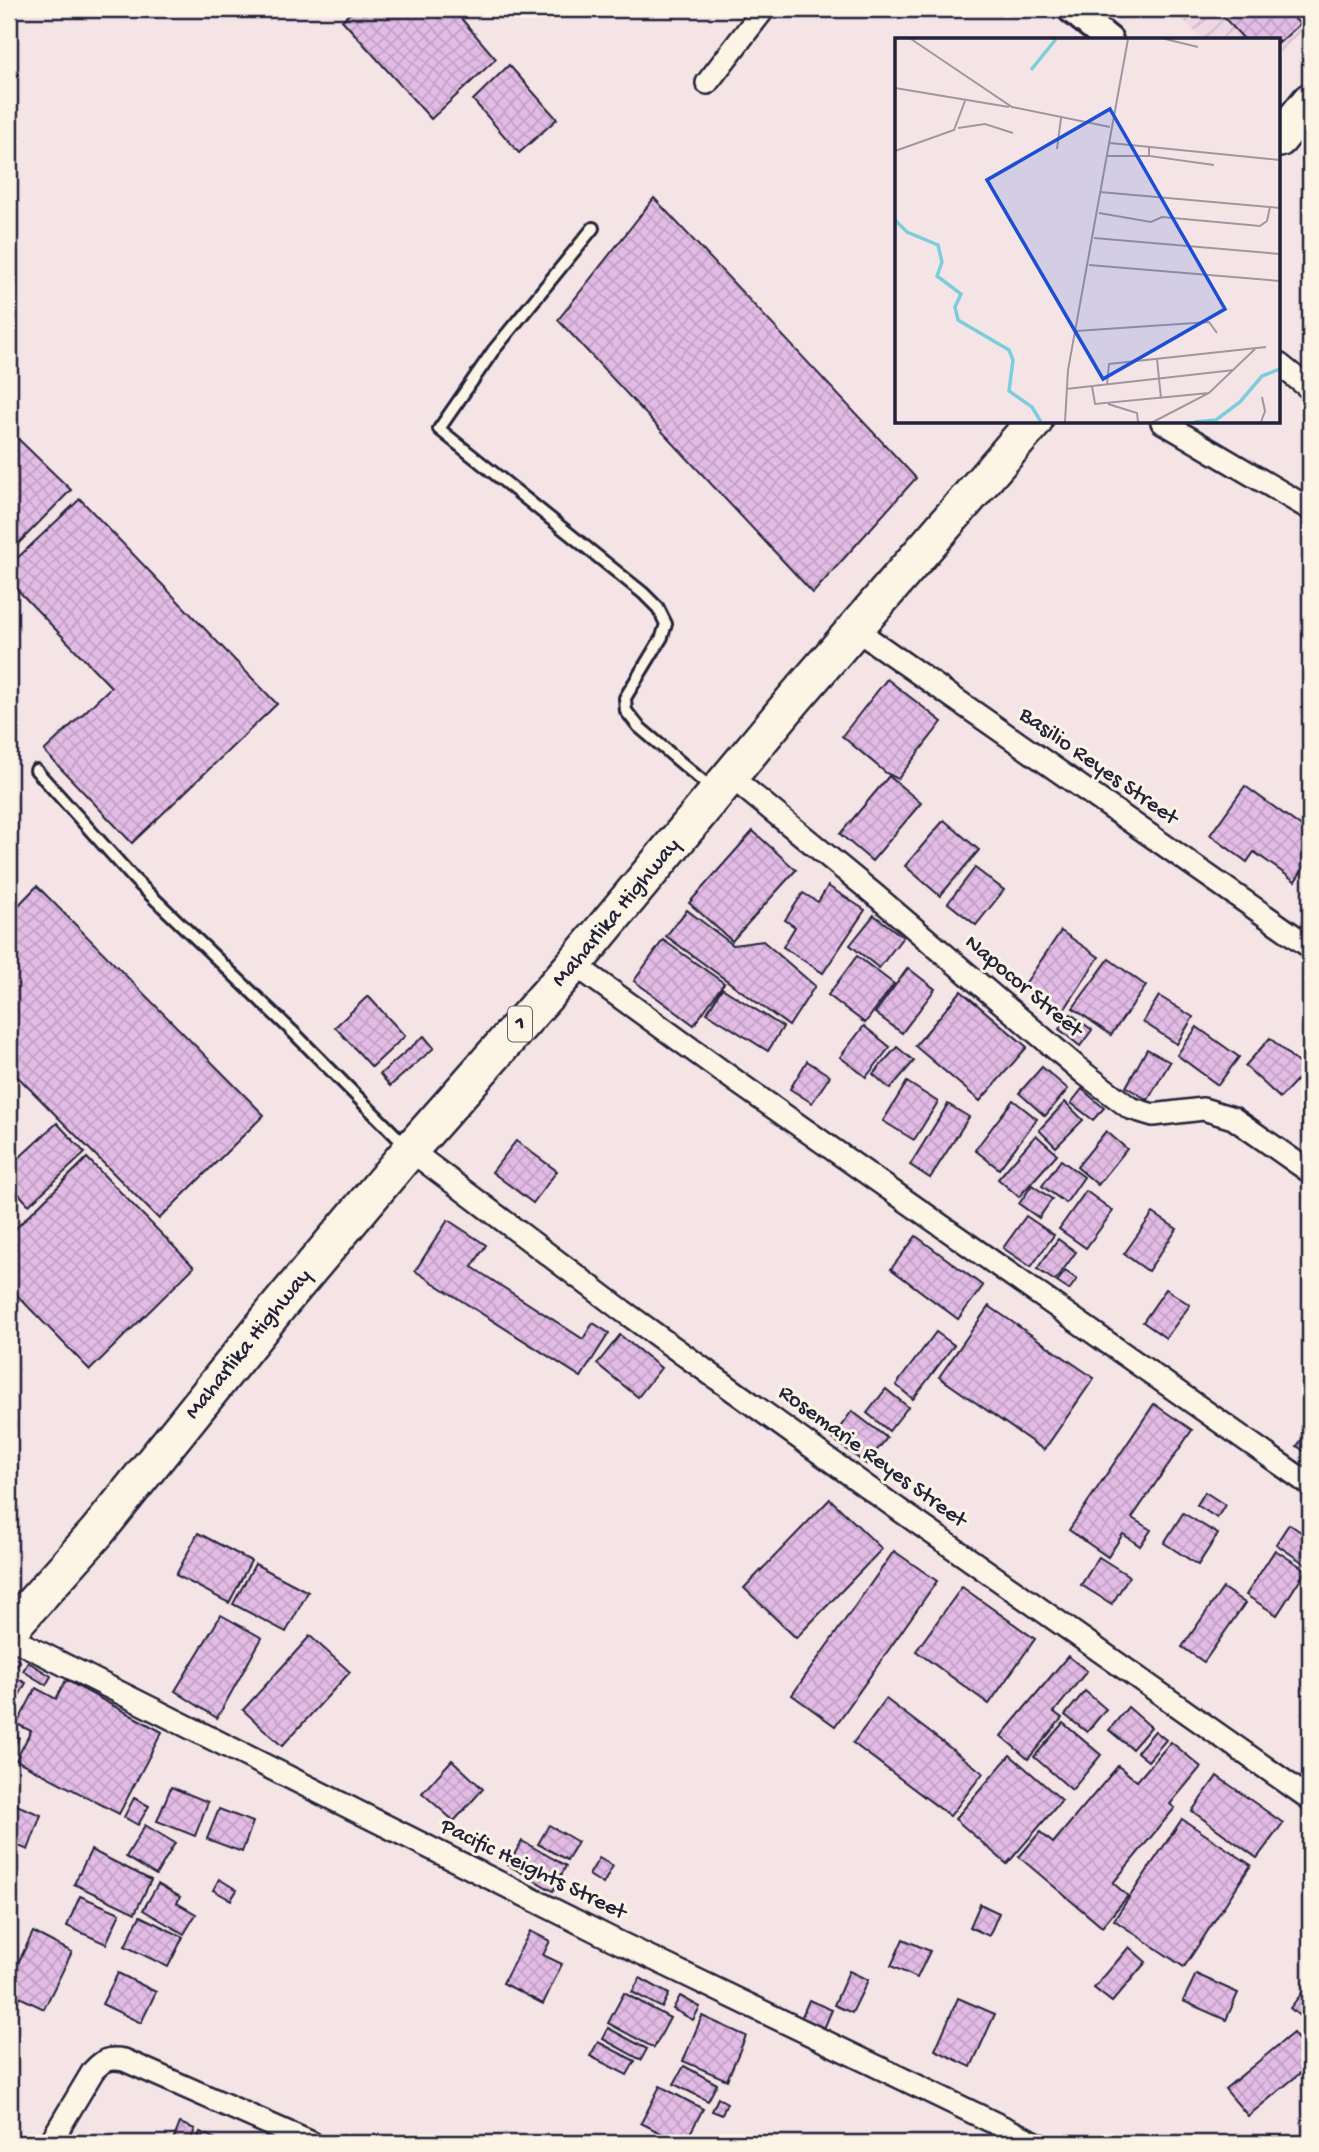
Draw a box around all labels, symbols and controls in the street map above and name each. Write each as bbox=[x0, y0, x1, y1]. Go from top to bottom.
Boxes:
inset map bbox=[895, 38, 1280, 424]
street label: Basilio Reyes Street bbox=[1013, 702, 1184, 833]
street label: Maharlika Highway bbox=[546, 833, 686, 993]
street label: Napocor Street bbox=[959, 930, 1089, 1045]
road number: 1 bbox=[508, 1006, 532, 1042]
street label: Maharlika Highway bbox=[179, 1263, 318, 1425]
street label: Rosemarie Reyes Street bbox=[773, 1380, 973, 1535]
street label: Pacific Heights Street bbox=[435, 1813, 632, 1927]

